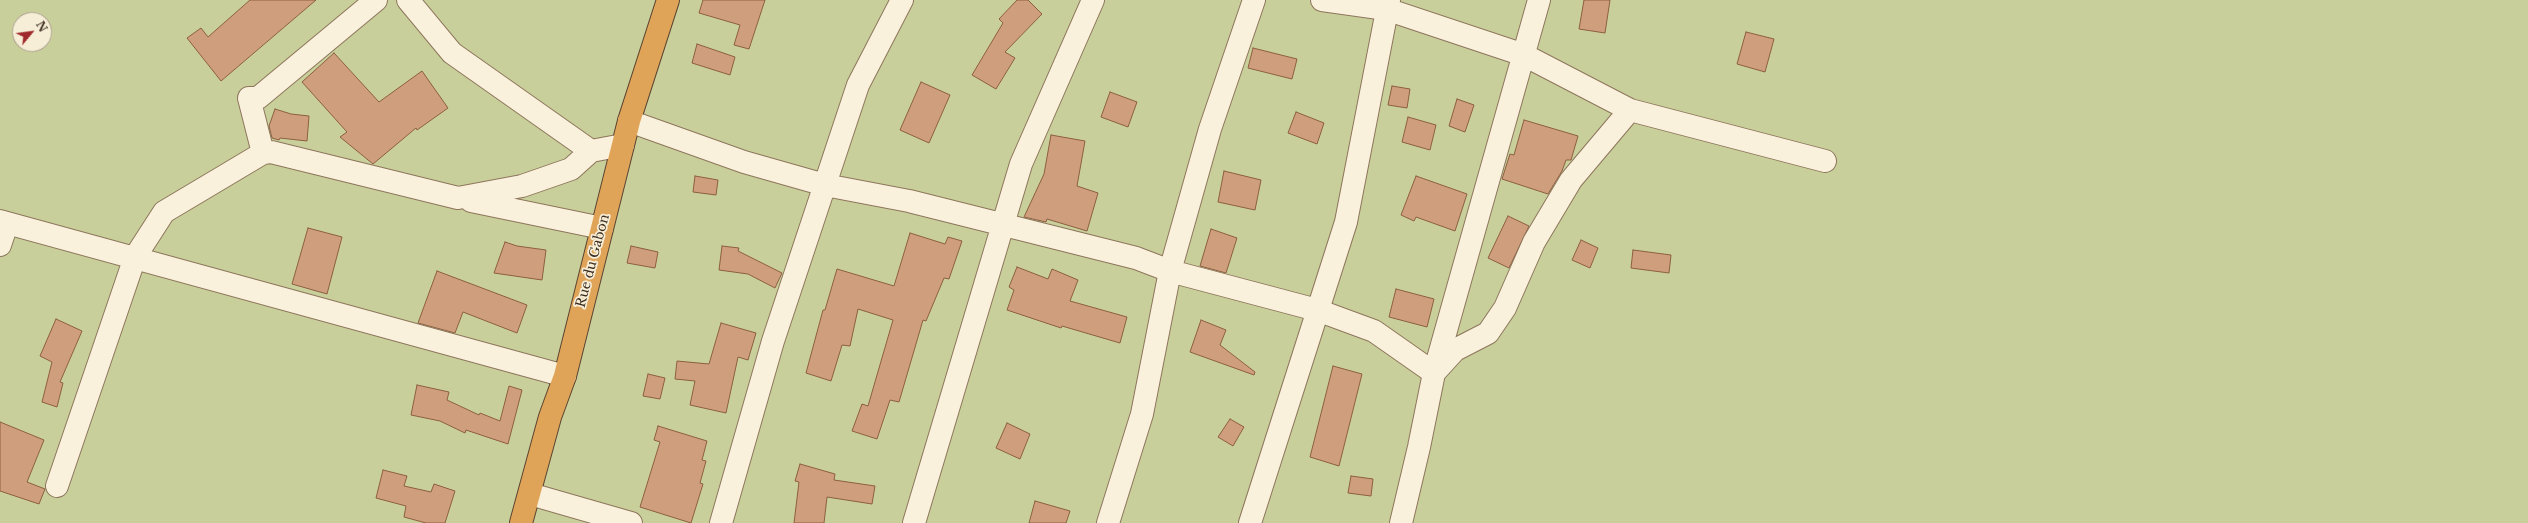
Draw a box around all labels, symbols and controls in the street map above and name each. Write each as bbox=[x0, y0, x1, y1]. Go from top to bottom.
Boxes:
north arrow bbox=[12, 12, 52, 52]
text: N bbox=[33, 19, 50, 35]
street label: Rue du Gabon bbox=[573, 213, 613, 309]

